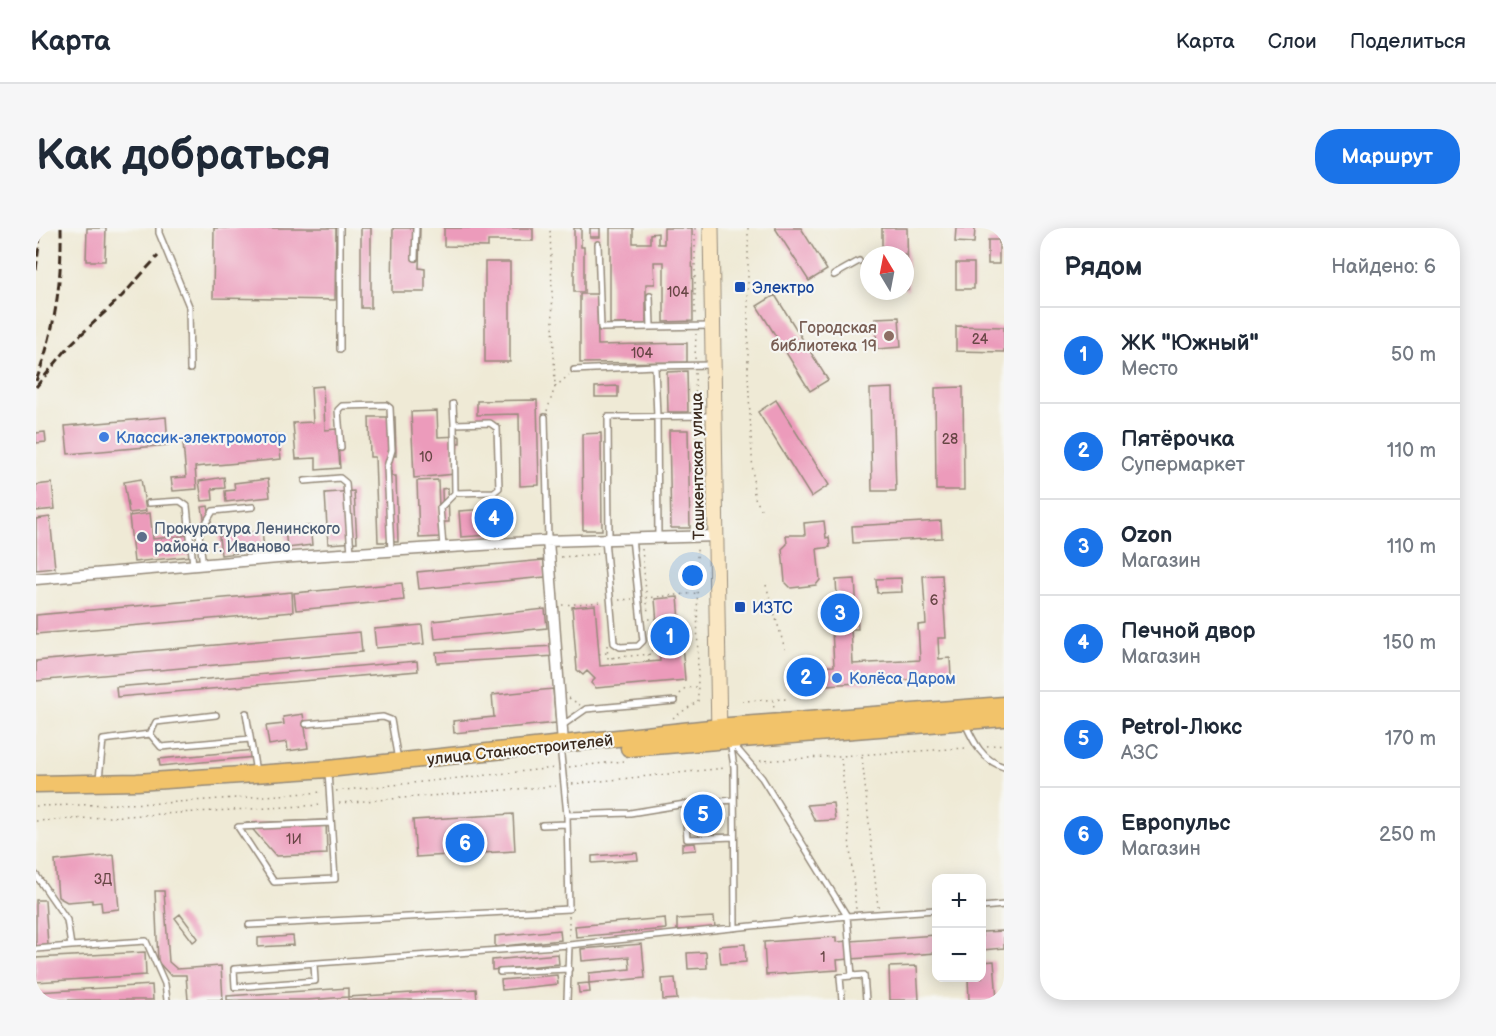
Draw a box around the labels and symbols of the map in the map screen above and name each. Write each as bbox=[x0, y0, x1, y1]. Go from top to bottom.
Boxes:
north arrow bbox=[860, 246, 914, 300]
place label: Электро bbox=[752, 279, 814, 298]
marker: Электро bbox=[733, 280, 747, 294]
house number: 104 bbox=[667, 284, 690, 301]
place label: Городская библиотека 19 bbox=[771, 319, 877, 356]
marker: Городская библиотека 19 bbox=[882, 329, 896, 343]
house number: 24 bbox=[972, 331, 989, 348]
house number: 104 bbox=[631, 345, 654, 362]
street label: Ташкентская улица bbox=[688, 391, 709, 540]
place label: Классик-электромотор bbox=[116, 429, 286, 448]
marker: Классик-электромотор bbox=[97, 430, 111, 444]
house number: 28 bbox=[942, 431, 958, 448]
house number: 10 bbox=[419, 449, 433, 466]
pin: 4 bbox=[474, 496, 514, 540]
place label: Прокуратура Ленинского района г. Иваново bbox=[154, 520, 340, 557]
marker: Прокуратура Ленинского района г. Иваново bbox=[135, 530, 149, 544]
your location bbox=[678, 561, 707, 590]
pin: 3 bbox=[820, 590, 860, 636]
house number: 6 bbox=[930, 592, 939, 609]
place label: ИЗТС bbox=[752, 599, 793, 618]
marker: ИЗТС bbox=[733, 600, 747, 614]
pin: 1 bbox=[650, 614, 690, 658]
pin: 2 bbox=[786, 654, 826, 700]
place label: Колёса Даром bbox=[849, 670, 956, 689]
marker: Колёса Даром bbox=[830, 671, 844, 685]
street label: улица Станкостроителей bbox=[426, 731, 614, 770]
pin: 5 bbox=[684, 792, 722, 836]
pin: 6 bbox=[446, 820, 484, 866]
house number: 1И bbox=[286, 831, 302, 848]
house number: 3Д bbox=[94, 871, 112, 888]
house number: 1 bbox=[820, 949, 826, 966]

